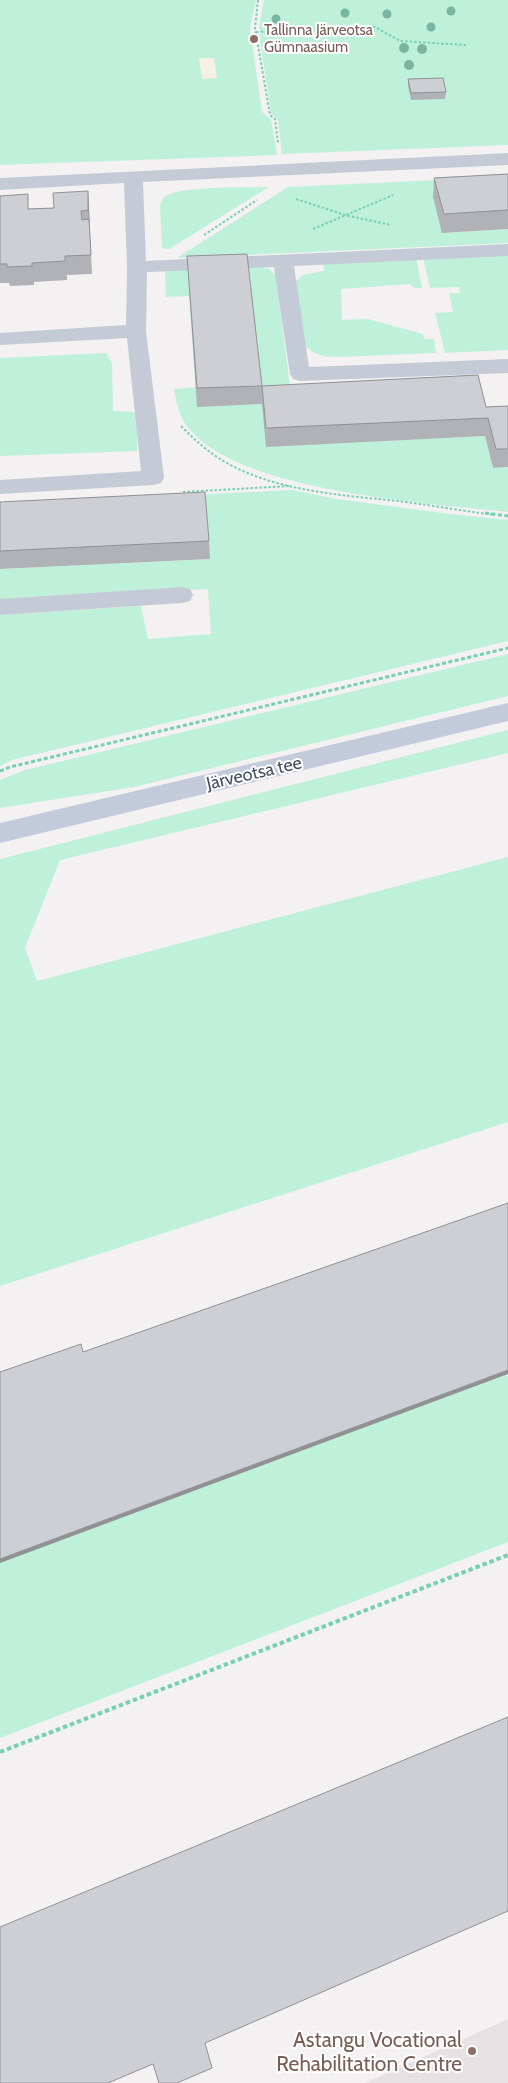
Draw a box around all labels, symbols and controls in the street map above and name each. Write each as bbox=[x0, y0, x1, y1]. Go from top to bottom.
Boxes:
place label: Tallinna Järveotsa Gümnaasium bbox=[264, 21, 374, 56]
marker: Tallinna Järveotsa Gümnaasium bbox=[248, 33, 260, 45]
street label: Järveotsa tee bbox=[203, 751, 304, 795]
place label: Astangu Vocational Rehabilitation Centre bbox=[276, 2027, 462, 2076]
marker: Astangu Vocational Rehabilitation Centre bbox=[466, 2045, 478, 2057]

